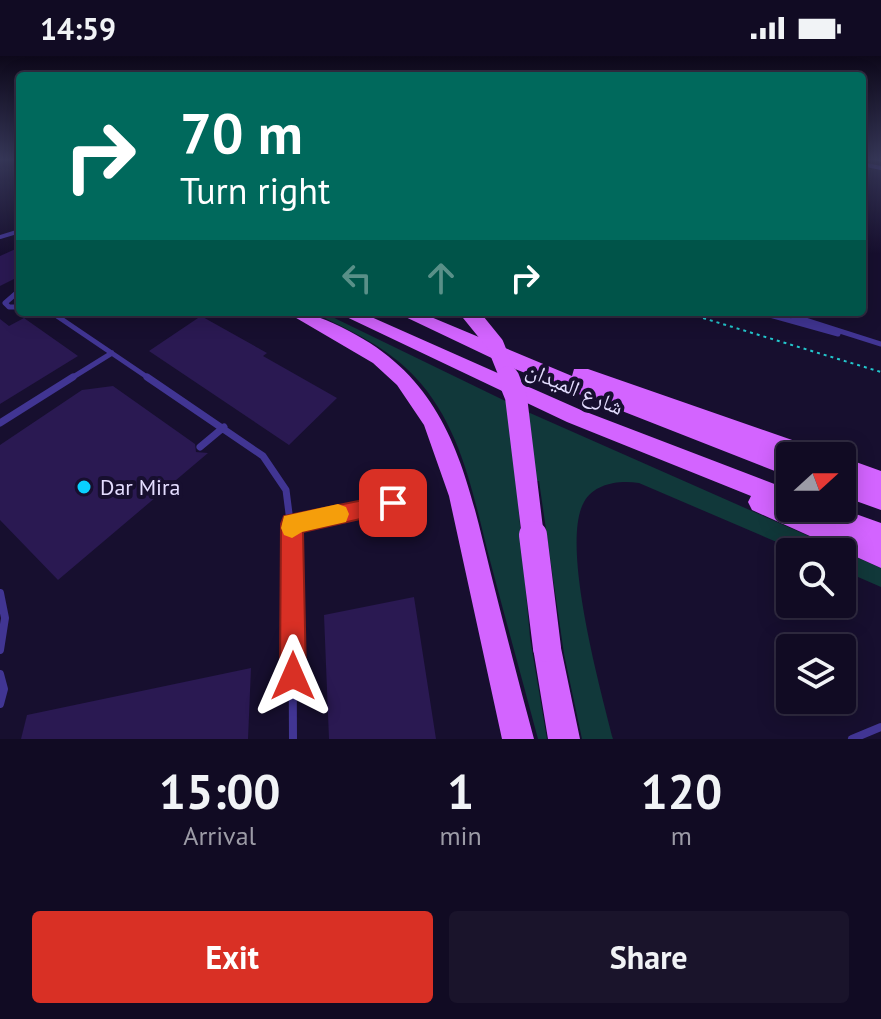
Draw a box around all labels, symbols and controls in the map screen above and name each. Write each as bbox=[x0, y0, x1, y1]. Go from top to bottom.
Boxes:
text: 14:59 bbox=[40, 9, 116, 48]
text: 70 m bbox=[180, 97, 303, 169]
icon: right bbox=[48, 104, 152, 208]
text: Turn right bbox=[180, 167, 330, 214]
icon: left bbox=[335, 256, 379, 300]
icon: ahead bbox=[419, 256, 463, 300]
icon: right bbox=[503, 256, 547, 300]
street label: شارع الميدان bbox=[522, 355, 628, 421]
north arrow bbox=[776, 442, 856, 522]
map controls bbox=[776, 442, 856, 714]
pin bbox=[359, 469, 427, 537]
place label: Dar Mira bbox=[100, 473, 180, 501]
marker: Dar Mira bbox=[75, 478, 93, 496]
icon: arrive bbox=[371, 481, 415, 525]
button: search bbox=[776, 538, 856, 618]
position arrow bbox=[251, 634, 335, 718]
button: layers bbox=[776, 634, 856, 714]
text: 15:00 bbox=[159, 760, 281, 822]
text: 1 bbox=[447, 760, 474, 822]
text: 120 bbox=[641, 760, 722, 822]
text: Arrival bbox=[183, 819, 256, 852]
text: min bbox=[439, 819, 482, 852]
text: m bbox=[671, 819, 692, 852]
button: Exit bbox=[32, 911, 433, 1003]
button: Share bbox=[449, 911, 849, 1003]

